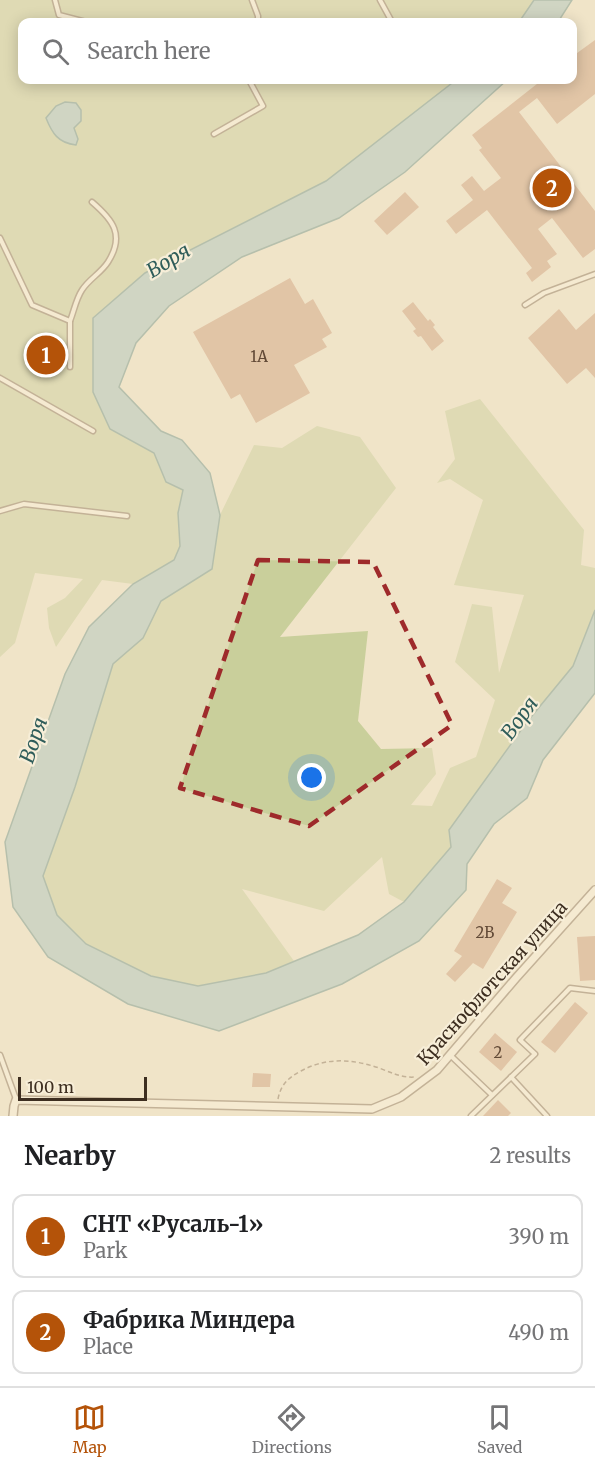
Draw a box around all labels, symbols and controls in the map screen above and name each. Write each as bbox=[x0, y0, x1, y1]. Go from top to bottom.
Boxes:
search box bbox=[18, 18, 577, 84]
icon: search bbox=[39, 35, 72, 68]
text: Search here bbox=[87, 37, 210, 65]
pin: 2 bbox=[532, 166, 572, 210]
water label: Воря bbox=[142, 237, 194, 283]
pin: 1 bbox=[26, 332, 66, 378]
house number: 1А bbox=[250, 347, 268, 366]
water label: Воря bbox=[495, 692, 543, 744]
water label: Воря bbox=[14, 714, 52, 766]
your location bbox=[297, 763, 326, 792]
street label: Краснофлотская улица bbox=[412, 896, 572, 1070]
house number: 2В bbox=[476, 923, 494, 942]
house number: 2 bbox=[494, 1043, 503, 1062]
scale bar bbox=[18, 1074, 147, 1102]
text: 100 m bbox=[27, 1077, 74, 1097]
text: Nearby bbox=[24, 1139, 116, 1172]
text: 2 results bbox=[489, 1143, 571, 1168]
text: СНТ «Русаль-1» bbox=[83, 1210, 264, 1238]
text: 1 bbox=[41, 1224, 50, 1249]
text: 390 m bbox=[509, 1224, 569, 1249]
text: Park bbox=[83, 1238, 127, 1263]
text: Фабрика Миндера bbox=[83, 1306, 295, 1334]
text: 2 bbox=[40, 1320, 51, 1345]
text: 490 m bbox=[508, 1320, 569, 1345]
text: Place bbox=[83, 1334, 133, 1359]
tab: Map bbox=[73, 1401, 107, 1457]
tab: Directions bbox=[252, 1401, 332, 1457]
tab: Saved bbox=[477, 1401, 522, 1457]

